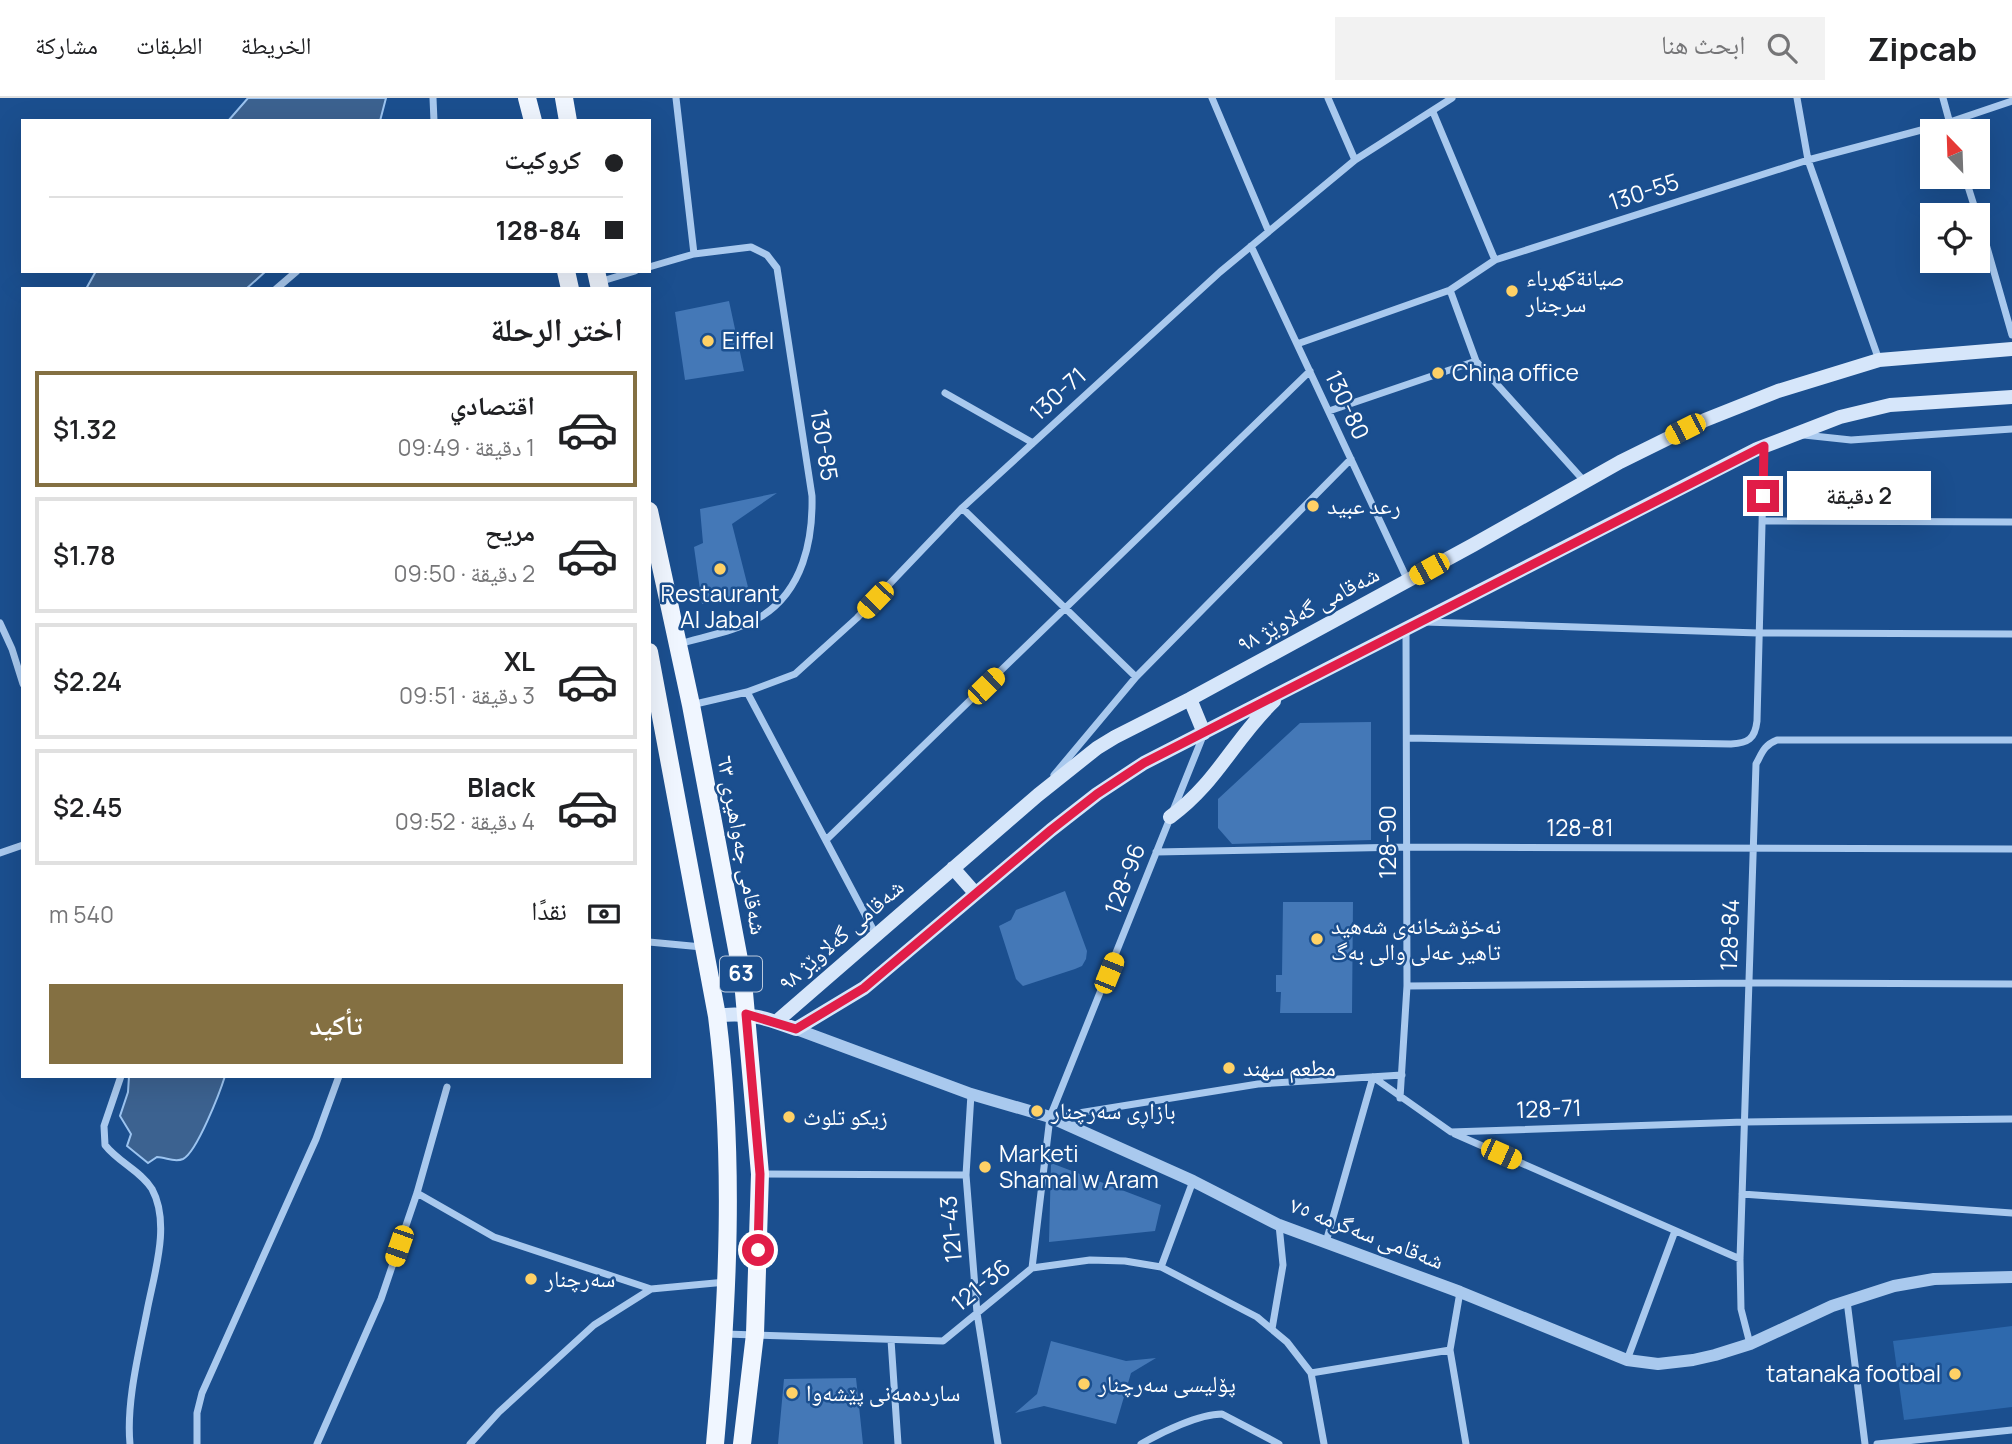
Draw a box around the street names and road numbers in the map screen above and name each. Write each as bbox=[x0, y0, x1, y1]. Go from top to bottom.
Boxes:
street label: 130-55 bbox=[1605, 165, 1683, 217]
street label: 130-71 bbox=[1022, 359, 1093, 427]
street label: 130-80 bbox=[1318, 365, 1378, 444]
street label: 130-85 bbox=[804, 407, 846, 483]
street label: شەقامی گەلاوێژ ٩٨ bbox=[1231, 557, 1384, 659]
street label: شەقامی جەواهیری ٦٣ bbox=[710, 752, 776, 937]
street label: 128-90 bbox=[1371, 805, 1403, 879]
street label: 128-81 bbox=[1546, 811, 1614, 843]
street label: 128-96 bbox=[1096, 839, 1152, 919]
street label: شەقامی گەلاوێژ ٩٨ bbox=[771, 871, 910, 998]
street label: 128-84 bbox=[1712, 898, 1746, 972]
road number: 63 bbox=[720, 956, 762, 992]
street label: 128-71 bbox=[1516, 1091, 1582, 1125]
street label: شەقامی سەگرمە ٧٥ bbox=[1286, 1188, 1449, 1276]
street label: 121-43 bbox=[931, 1194, 969, 1264]
street label: 121-36 bbox=[944, 1250, 1017, 1318]

